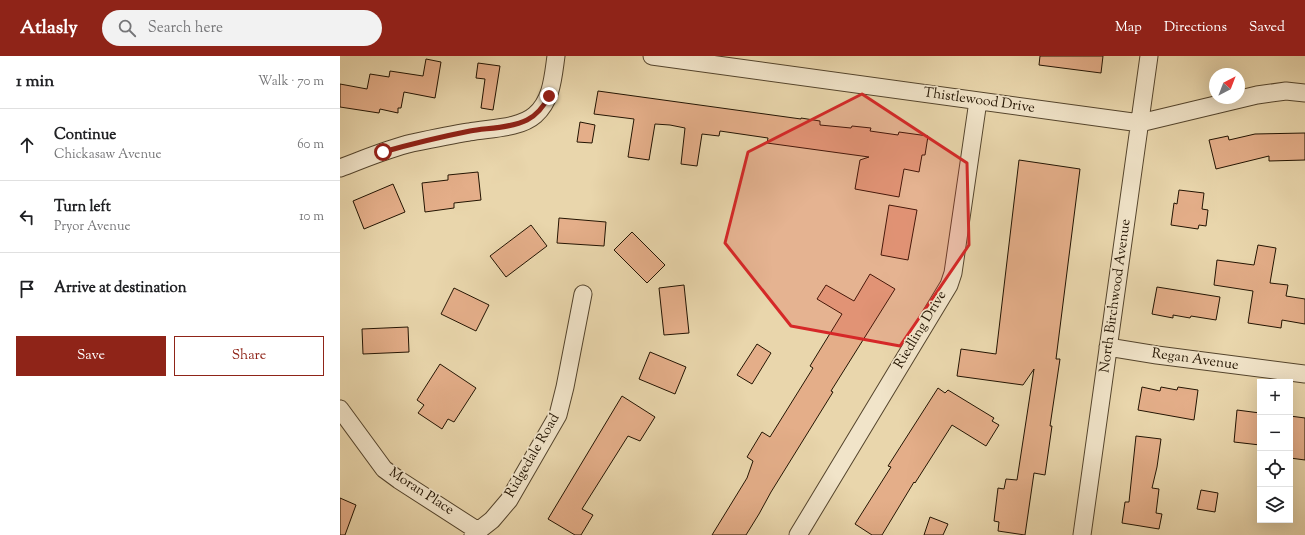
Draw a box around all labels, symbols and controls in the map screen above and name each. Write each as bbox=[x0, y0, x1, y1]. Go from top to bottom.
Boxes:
search box bbox=[102, 10, 382, 46]
text: Atlasly bbox=[20, 15, 78, 42]
icon: search bbox=[116, 17, 138, 39]
text: Search here bbox=[148, 18, 223, 39]
text: Map bbox=[1115, 18, 1142, 38]
text: Directions bbox=[1164, 18, 1227, 38]
text: Saved bbox=[1249, 18, 1285, 38]
north arrow bbox=[1209, 68, 1245, 104]
text: 1 min bbox=[16, 70, 54, 94]
text: Walk · 70 m bbox=[258, 73, 324, 91]
street label: Thistlewood Drive bbox=[922, 83, 1036, 119]
route end bbox=[540, 87, 558, 105]
text: Continue bbox=[54, 125, 116, 146]
icon: ahead bbox=[16, 134, 38, 156]
text: 60 m bbox=[297, 136, 324, 154]
route start bbox=[374, 143, 392, 161]
text: Chickasaw Avenue bbox=[54, 146, 161, 164]
text: Turn left bbox=[54, 197, 111, 218]
icon: left bbox=[16, 206, 38, 228]
text: 10 m bbox=[299, 208, 324, 226]
text: Pryor Avenue bbox=[54, 218, 130, 236]
street label: North Birchwood Avenue bbox=[1095, 218, 1137, 374]
icon: arrive bbox=[16, 278, 38, 300]
text: Arrive at destination bbox=[54, 278, 187, 299]
street label: Riedling Drive bbox=[890, 287, 952, 373]
button: Save bbox=[16, 336, 166, 376]
button: Share bbox=[174, 336, 324, 376]
street label: Regan Avenue bbox=[1150, 344, 1240, 376]
map controls bbox=[1257, 379, 1293, 523]
button: + bbox=[1257, 379, 1293, 415]
street label: Ridgedale Road bbox=[501, 410, 565, 502]
button: − bbox=[1257, 415, 1293, 451]
button: locate bbox=[1257, 451, 1293, 487]
street label: Moran Place bbox=[384, 463, 458, 521]
button: layers bbox=[1257, 487, 1293, 523]

